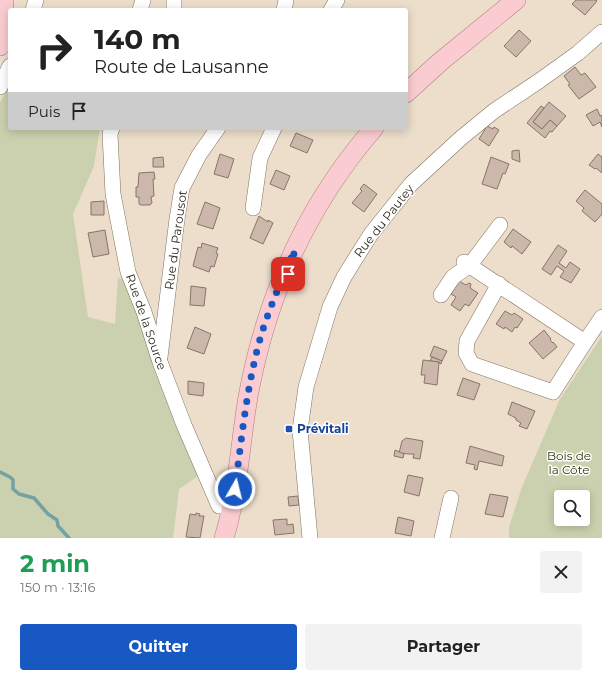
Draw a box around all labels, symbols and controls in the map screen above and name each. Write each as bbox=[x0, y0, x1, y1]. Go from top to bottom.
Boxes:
text: 140 m bbox=[94, 22, 181, 56]
icon: right bbox=[28, 24, 80, 76]
text: Route de Lausanne bbox=[94, 56, 269, 78]
icon: arrive bbox=[68, 100, 90, 122]
text: Puis bbox=[28, 102, 60, 121]
street label: Rue du Pautey bbox=[350, 181, 417, 260]
street label: Rue du Parousot bbox=[161, 189, 190, 291]
pin bbox=[271, 257, 305, 291]
icon: arrive bbox=[277, 263, 299, 285]
street label: Rue de la Source bbox=[123, 272, 170, 372]
place label: Prévitali bbox=[297, 421, 349, 436]
marker: Prévitali bbox=[284, 424, 294, 434]
park label: Bois de la Côte bbox=[547, 448, 591, 477]
position arrow bbox=[214, 468, 256, 510]
map controls bbox=[554, 490, 590, 526]
button: search bbox=[554, 490, 590, 526]
text: 2 min bbox=[20, 549, 90, 578]
button: close bbox=[540, 551, 582, 593]
text: 150 m · 13:16 bbox=[20, 579, 95, 595]
button: Quitter bbox=[20, 624, 297, 670]
button: Partager bbox=[305, 624, 582, 670]

